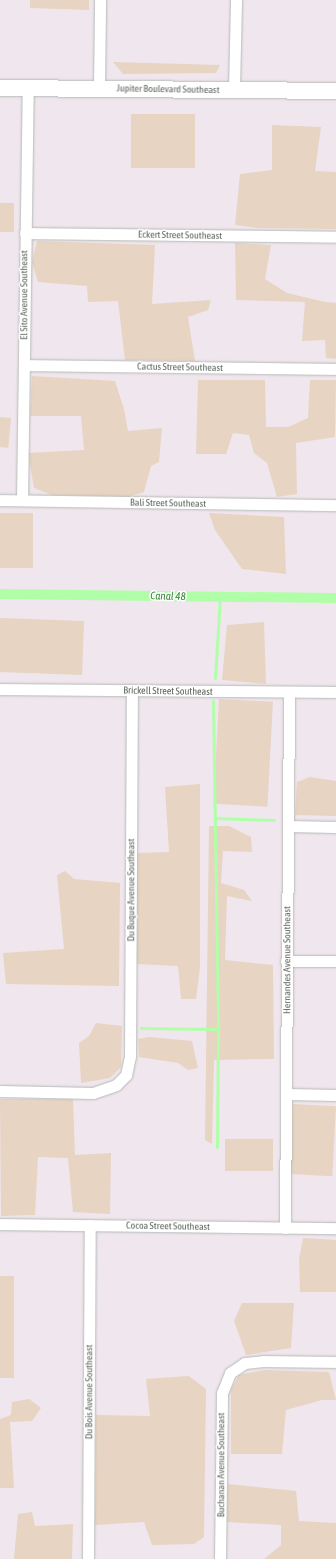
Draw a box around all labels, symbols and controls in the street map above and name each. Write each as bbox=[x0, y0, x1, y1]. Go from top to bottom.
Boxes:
street label: Jupiter Boulevard Southeast bbox=[117, 82, 219, 96]
street label: Eckert Street Southeast bbox=[138, 228, 222, 242]
street label: El Sito Avenue Southeast bbox=[18, 250, 30, 340]
street label: Cactus Street Southeast bbox=[137, 360, 223, 374]
street label: Bali Street Southeast bbox=[130, 496, 206, 510]
water label: Canal 48 bbox=[150, 589, 186, 603]
street label: Brickell Street Southeast bbox=[123, 684, 213, 698]
street label: Du Buque Avenue Southeast bbox=[125, 839, 137, 941]
street label: Hernandes Avenue Southeast bbox=[281, 906, 293, 1014]
street label: Cocoa Street Southeast bbox=[126, 1219, 210, 1233]
street label: Du Bois Avenue Southeast bbox=[83, 1345, 95, 1439]
street label: Buchanan Avenue Southeast bbox=[215, 1413, 227, 1517]

